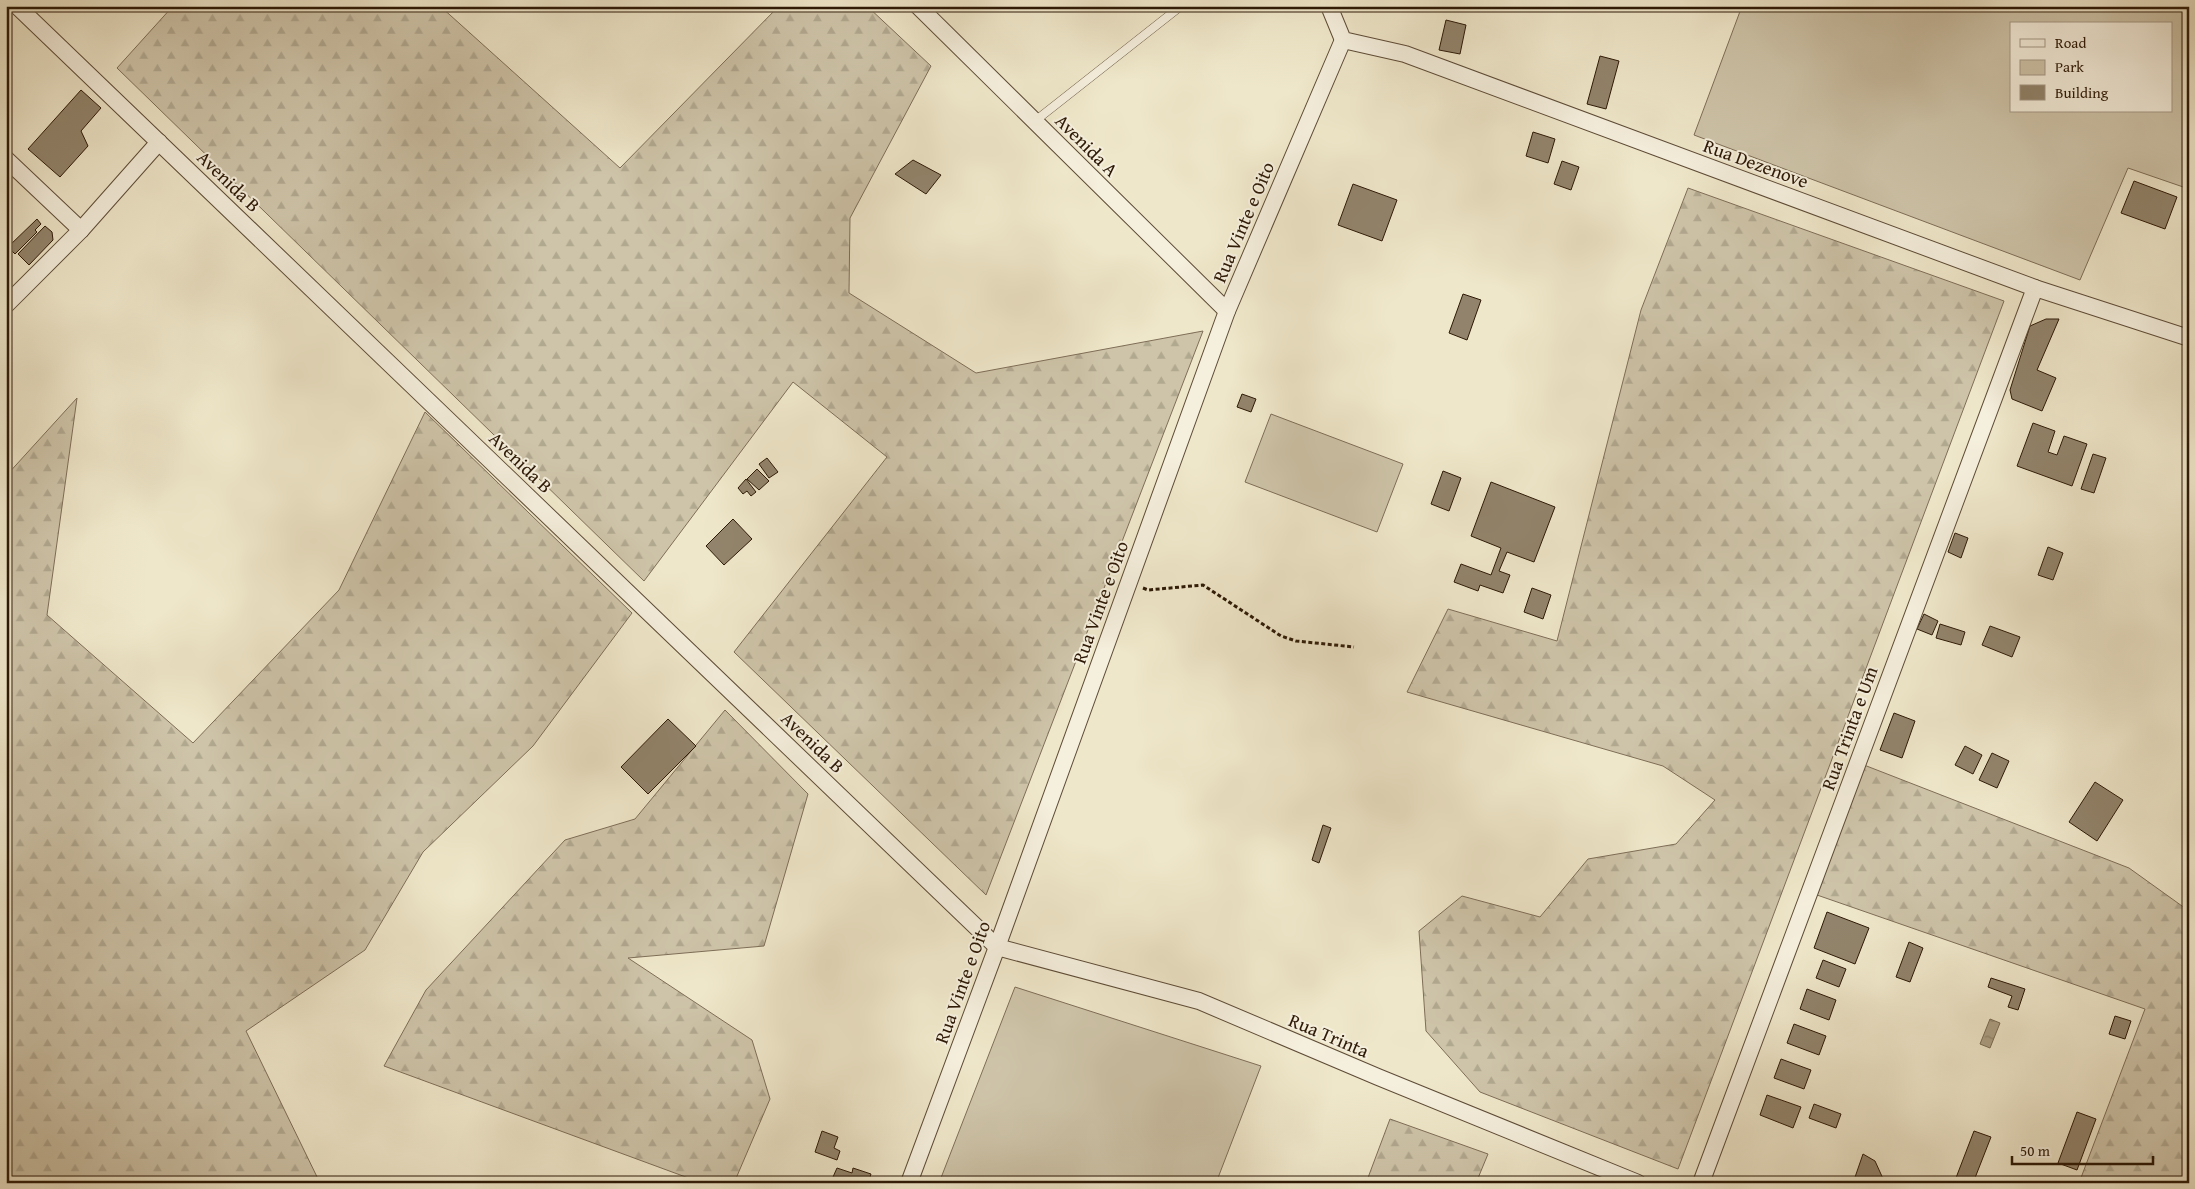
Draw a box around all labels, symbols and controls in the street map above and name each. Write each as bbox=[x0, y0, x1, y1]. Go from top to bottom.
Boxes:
legend bbox=[2010, 22, 2172, 112]
text: Road bbox=[2055, 32, 2086, 53]
text: Park bbox=[2055, 56, 2084, 77]
text: Building bbox=[2055, 82, 2109, 103]
street label: Avenida A bbox=[1049, 107, 1125, 183]
street label: Rua Dezenove bbox=[1700, 131, 1813, 195]
street label: Avenida B bbox=[191, 144, 267, 218]
street label: Rua Vinte e Oito bbox=[1205, 157, 1281, 287]
street label: Avenida B bbox=[483, 425, 559, 499]
street label: Rua Vinte e Oito bbox=[1065, 537, 1135, 667]
street label: Rua Trinta e Um bbox=[1814, 662, 1885, 794]
street label: Avenida B bbox=[775, 705, 851, 779]
street label: Rua Vinte e Oito bbox=[927, 917, 997, 1047]
street label: Rua Trinta bbox=[1285, 1006, 1373, 1064]
scale bar bbox=[2012, 1134, 2154, 1166]
text: 50 m bbox=[2020, 1140, 2051, 1161]

